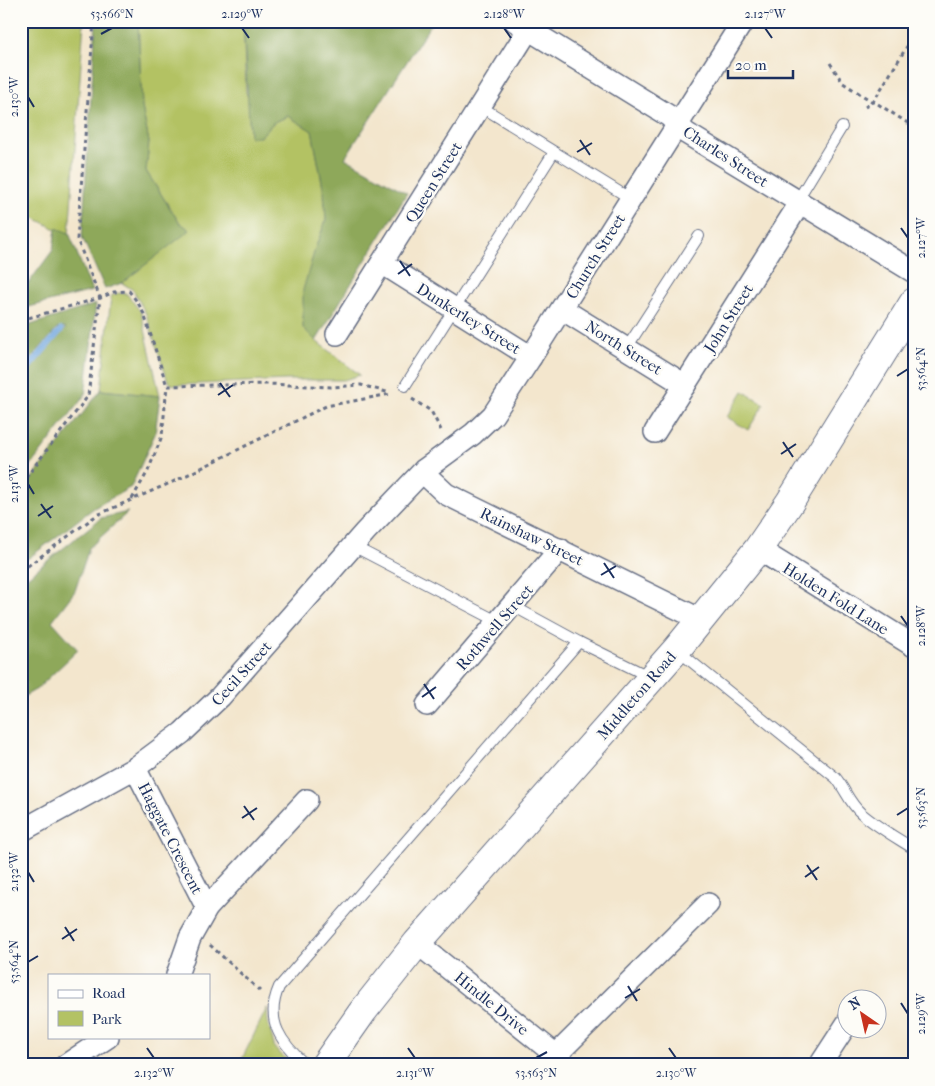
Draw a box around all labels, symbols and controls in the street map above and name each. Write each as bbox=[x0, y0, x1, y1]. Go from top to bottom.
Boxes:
text: 53.566°N bbox=[90, 7, 134, 21]
text: 2.129°W bbox=[221, 7, 264, 21]
text: 2.128°W bbox=[483, 7, 526, 21]
text: 2.127°W bbox=[745, 7, 787, 21]
scale bar bbox=[728, 48, 792, 80]
text: 20 m bbox=[735, 56, 767, 74]
text: 2.130°W bbox=[7, 76, 21, 117]
street label: Charles Street bbox=[680, 122, 772, 191]
street label: Queen Street bbox=[401, 138, 466, 226]
street label: Church Street bbox=[562, 210, 629, 302]
text: 2.127°W bbox=[914, 216, 928, 258]
street label: Dunkerley Street bbox=[413, 279, 525, 358]
street label: John Street bbox=[699, 280, 757, 358]
street label: North Street bbox=[582, 316, 666, 379]
text: 53.564°N bbox=[914, 347, 928, 391]
text: 2.131°W bbox=[7, 464, 21, 503]
street label: Rainshaw Street bbox=[477, 503, 587, 570]
street label: Holden Fold Lane bbox=[779, 558, 892, 639]
street label: Rothwell Street bbox=[452, 580, 537, 674]
text: 2.128°W bbox=[914, 604, 928, 647]
street label: Cecil Street bbox=[207, 637, 276, 710]
street label: Middleton Road bbox=[593, 647, 680, 743]
street label: Haggate Crescent bbox=[134, 779, 207, 897]
text: 53.563°N bbox=[914, 787, 928, 829]
text: 2.132°W bbox=[7, 851, 21, 892]
text: 53.564°N bbox=[7, 940, 21, 984]
street label: Hindle Drive bbox=[451, 968, 533, 1039]
legend bbox=[48, 974, 210, 1038]
text: Road bbox=[92, 984, 126, 1002]
north arrow bbox=[838, 988, 888, 1038]
text: 2.129°W bbox=[914, 992, 928, 1035]
text: N bbox=[846, 993, 864, 1014]
text: Park bbox=[92, 1010, 122, 1028]
text: 2.132°W bbox=[134, 1066, 175, 1080]
text: 2.131°W bbox=[396, 1066, 435, 1080]
text: 53.563°N bbox=[515, 1066, 557, 1080]
text: 2.130°W bbox=[656, 1066, 697, 1080]

